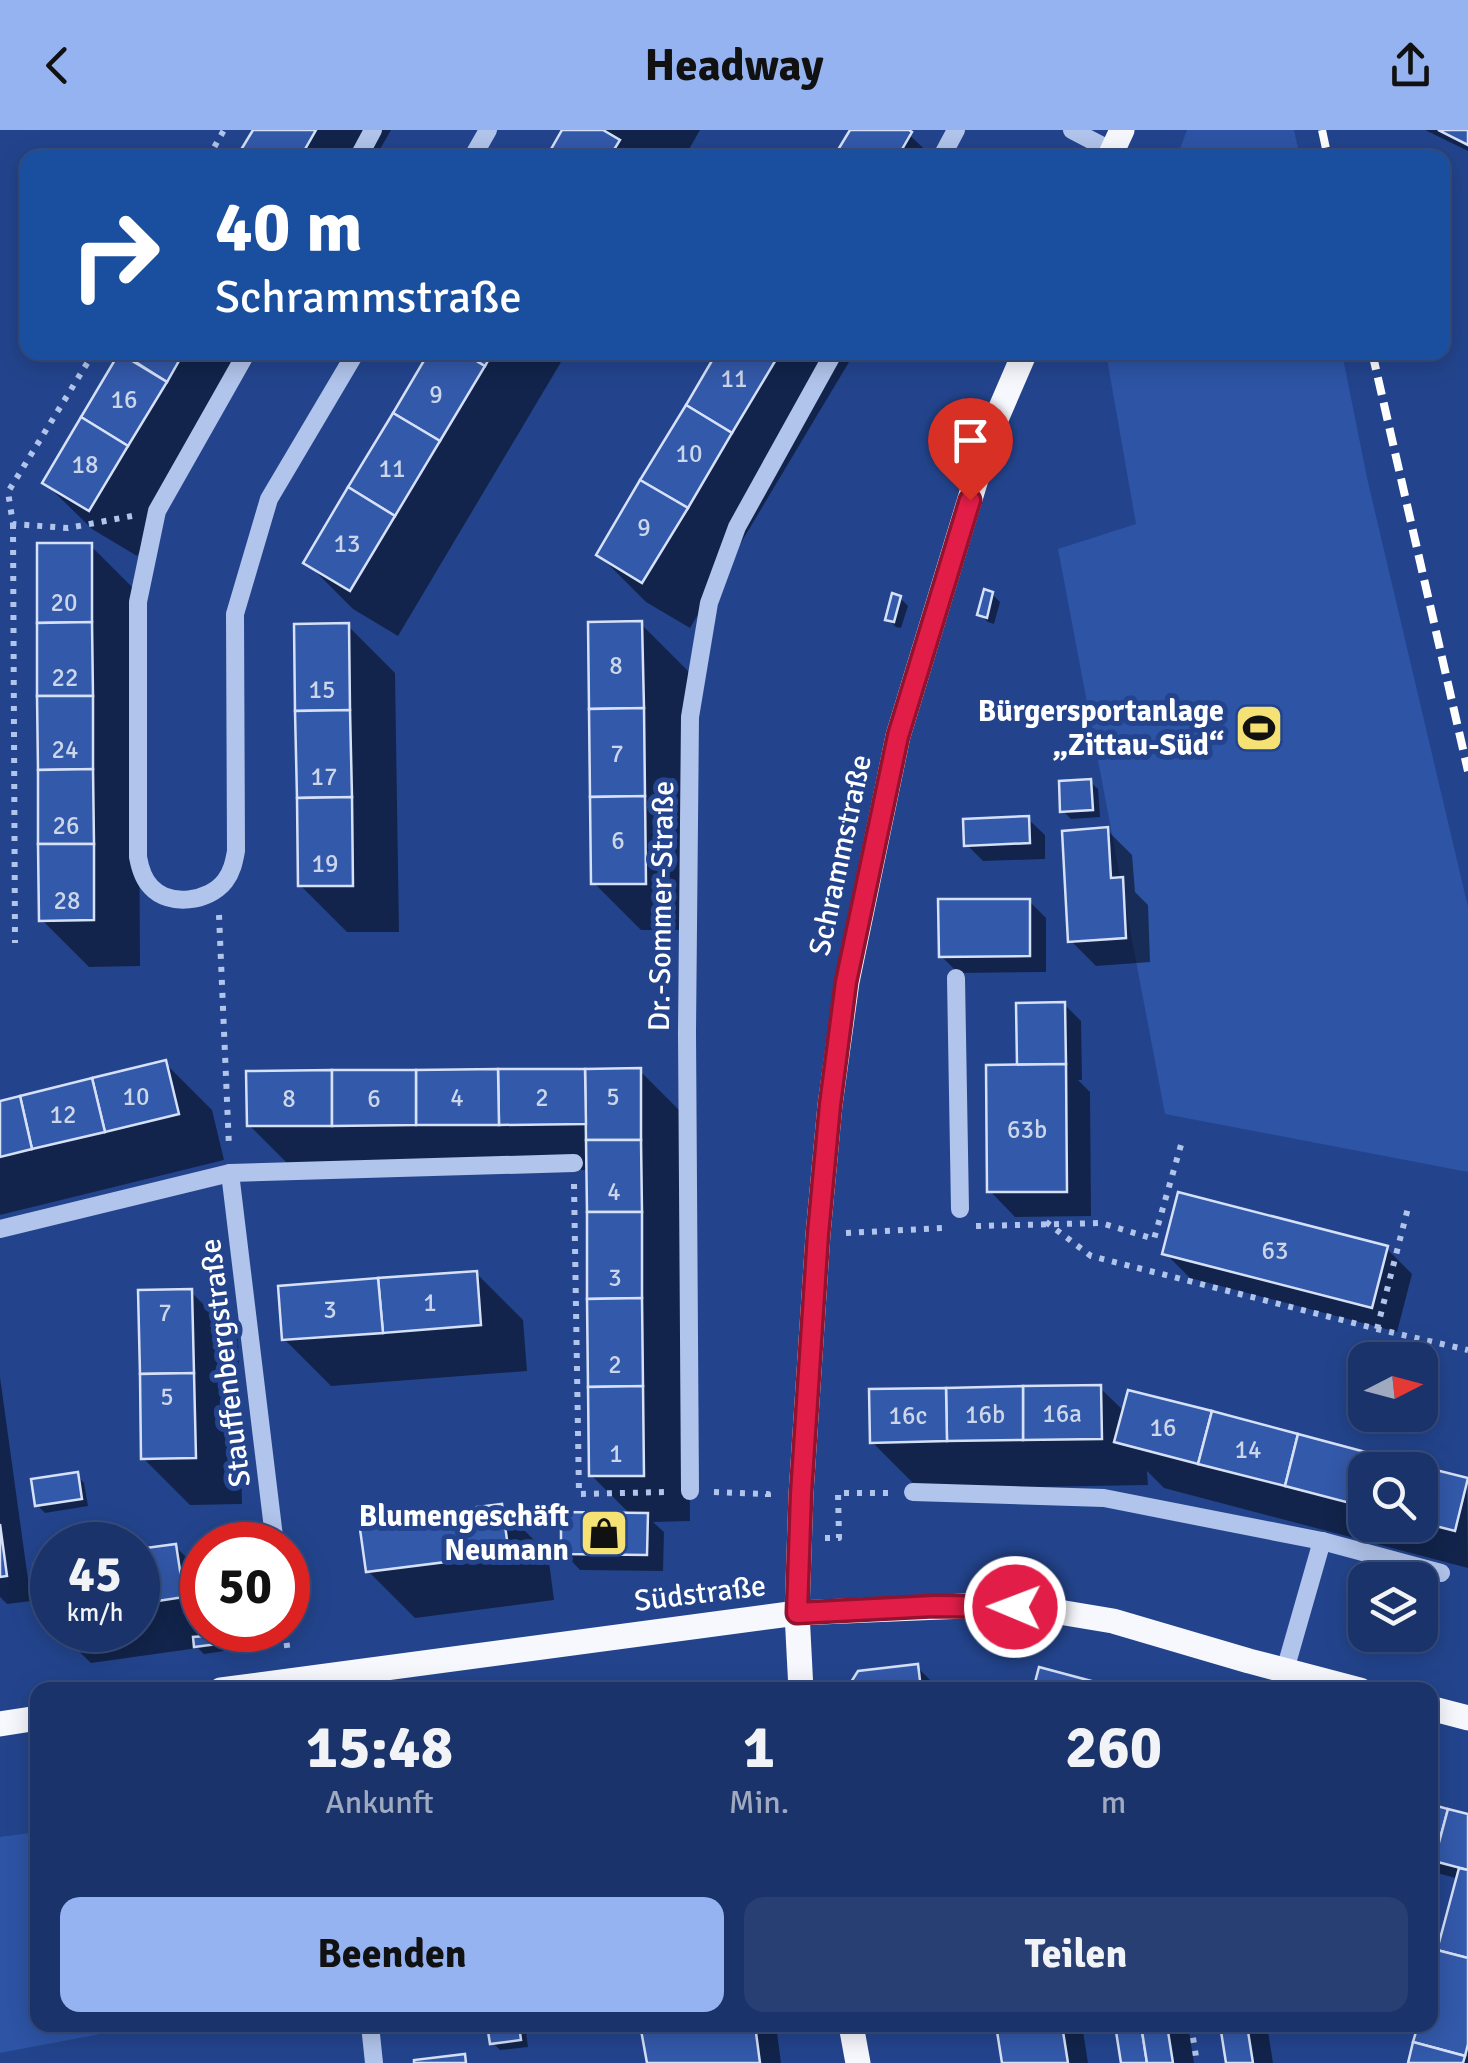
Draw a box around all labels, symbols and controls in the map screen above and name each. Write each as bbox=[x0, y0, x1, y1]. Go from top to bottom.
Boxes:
icon: back bbox=[30, 38, 85, 93]
text: Headway bbox=[644, 38, 824, 93]
icon: share bbox=[1383, 38, 1438, 93]
text: 40 m bbox=[215, 184, 363, 270]
icon: right bbox=[50, 190, 180, 320]
text: Schrammstraße bbox=[215, 270, 522, 325]
house number: 11 bbox=[720, 363, 748, 394]
house number: 9 bbox=[429, 379, 443, 410]
house number: 16 bbox=[110, 384, 138, 415]
pin bbox=[928, 398, 1013, 501]
icon: arrive bbox=[943, 413, 998, 468]
house number: 10 bbox=[675, 438, 703, 469]
house number: 18 bbox=[71, 449, 99, 480]
house number: 11 bbox=[378, 453, 406, 484]
house number: 9 bbox=[637, 512, 651, 543]
house number: 13 bbox=[333, 528, 361, 559]
house number: 20 bbox=[50, 587, 78, 618]
house number: 8 bbox=[609, 650, 623, 681]
house number: 22 bbox=[51, 662, 79, 693]
house number: 15 bbox=[308, 674, 336, 705]
place label: Bürgersportanlage „Zittau-Süd“ bbox=[978, 693, 1224, 764]
sports icon: Bürgersportanlage „Zittau-Süd“ bbox=[1233, 702, 1285, 754]
house number: 24 bbox=[51, 734, 79, 765]
house number: 7 bbox=[610, 738, 624, 769]
street label: Schrammstraße bbox=[801, 751, 880, 959]
house number: 17 bbox=[310, 761, 338, 792]
street label: Dr.-Sommer-Straße bbox=[641, 780, 682, 1032]
house number: 26 bbox=[52, 810, 80, 841]
house number: 6 bbox=[611, 825, 625, 856]
house number: 19 bbox=[311, 848, 339, 879]
house number: 28 bbox=[53, 885, 81, 916]
house number: 10 bbox=[122, 1081, 150, 1112]
house number: 5 bbox=[606, 1081, 620, 1112]
house number: 4 bbox=[450, 1082, 464, 1113]
house number: 2 bbox=[535, 1082, 549, 1113]
house number: 8 bbox=[282, 1083, 296, 1114]
house number: 6 bbox=[367, 1083, 381, 1114]
house number: 12 bbox=[49, 1099, 77, 1130]
house number: 63b bbox=[1007, 1114, 1047, 1145]
house number: 4 bbox=[607, 1176, 621, 1207]
house number: 63 bbox=[1261, 1235, 1289, 1266]
street label: Stauffenbergstraße bbox=[192, 1237, 259, 1489]
house number: 3 bbox=[608, 1262, 622, 1293]
house number: 1 bbox=[423, 1287, 437, 1318]
house number: 3 bbox=[323, 1294, 337, 1325]
house number: 7 bbox=[158, 1297, 172, 1328]
north arrow bbox=[1348, 1342, 1438, 1432]
map controls bbox=[1348, 1342, 1438, 1652]
house number: 2 bbox=[608, 1349, 622, 1380]
house number: 5 bbox=[160, 1381, 174, 1412]
house number: 16a bbox=[1042, 1398, 1082, 1429]
house number: 16b bbox=[965, 1399, 1005, 1430]
house number: 16c bbox=[889, 1400, 927, 1431]
house number: 16 bbox=[1149, 1412, 1177, 1443]
house number: 14 bbox=[1234, 1434, 1262, 1465]
house number: 1 bbox=[609, 1438, 623, 1469]
button: search bbox=[1348, 1452, 1438, 1542]
place label: Blumengeschäft Neumann bbox=[359, 1498, 569, 1569]
shop icon: Blumengeschäft Neumann bbox=[578, 1507, 630, 1559]
speed limit sign: 50 bbox=[180, 1522, 310, 1652]
text: 45 bbox=[68, 1544, 122, 1606]
position arrow bbox=[963, 1555, 1067, 1659]
button: layers bbox=[1348, 1562, 1438, 1652]
street label: Südstraße bbox=[632, 1567, 768, 1620]
text: km/h bbox=[67, 1597, 123, 1628]
text: 15:48 bbox=[306, 1711, 453, 1785]
text: 1 bbox=[743, 1711, 775, 1785]
text: 260 bbox=[1065, 1711, 1162, 1785]
text: Ankunft bbox=[325, 1783, 434, 1822]
text: Min. bbox=[729, 1783, 789, 1822]
text: m bbox=[1101, 1783, 1126, 1822]
button: Beenden bbox=[60, 1897, 724, 2012]
button: Teilen bbox=[744, 1897, 1408, 2012]

